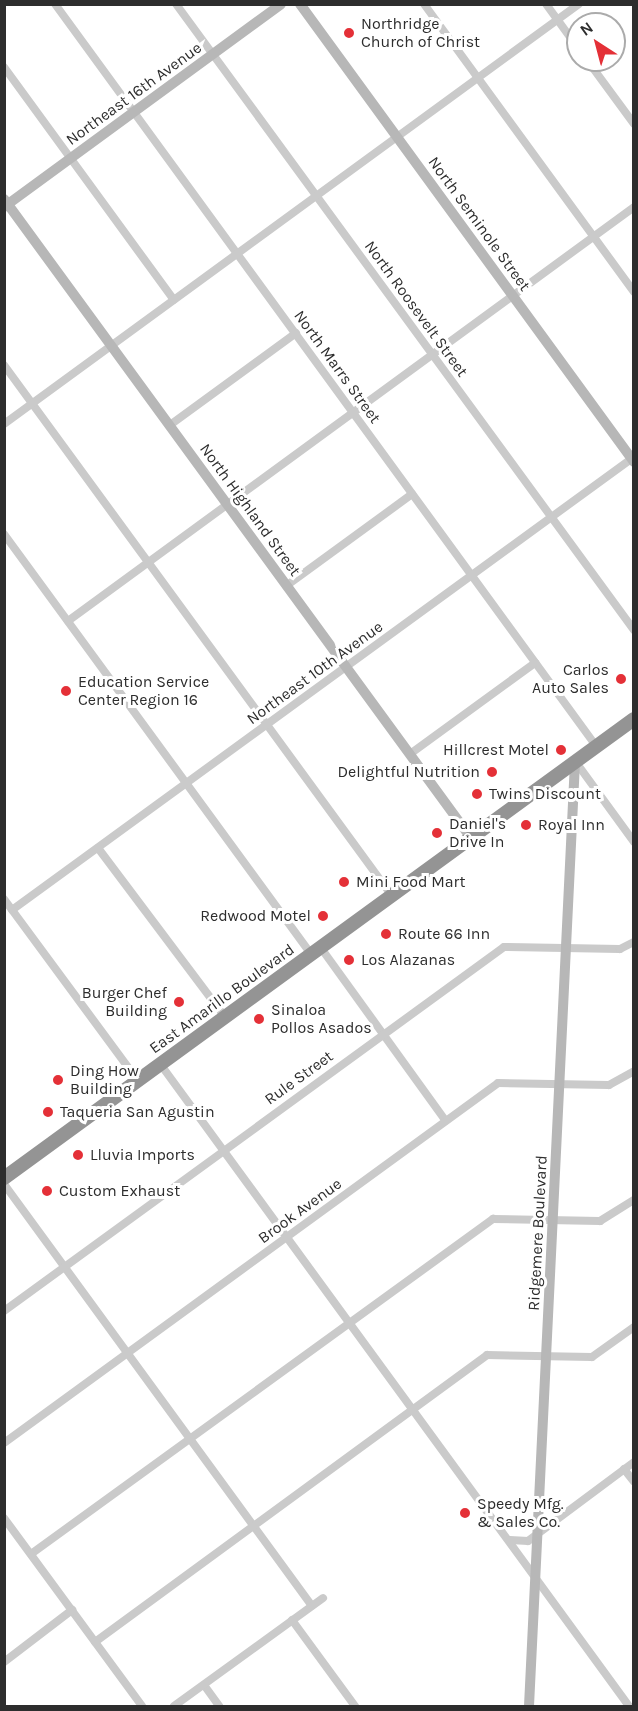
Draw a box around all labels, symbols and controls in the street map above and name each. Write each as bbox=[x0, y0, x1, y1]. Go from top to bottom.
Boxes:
north arrow bbox=[566, 12, 626, 72]
place label: Northridge Church of Christ bbox=[361, 14, 480, 52]
text: N bbox=[576, 18, 597, 40]
marker: Northridge Church of Christ bbox=[342, 26, 356, 40]
street label: Northeast 16th Avenue bbox=[62, 38, 206, 150]
street label: North Seminole Street bbox=[424, 153, 534, 295]
street label: North Roosevelt Street bbox=[360, 237, 472, 381]
street label: North Marrs Street bbox=[290, 307, 384, 427]
street label: North Highland Street bbox=[195, 440, 305, 580]
street label: Northeast 10th Avenue bbox=[243, 617, 387, 729]
place label: Carlos Auto Sales bbox=[532, 660, 609, 698]
place label: Education Service Center Region 16 bbox=[78, 672, 209, 710]
marker: Carlos Auto Sales bbox=[614, 672, 628, 686]
marker: Education Service Center Region 16 bbox=[59, 684, 73, 698]
place label: Hillcrest Motel bbox=[443, 740, 549, 760]
marker: Hillcrest Motel bbox=[554, 743, 568, 757]
place label: Delightful Nutrition bbox=[337, 762, 480, 782]
marker: Delightful Nutrition bbox=[485, 765, 499, 779]
place label: Twins Discount bbox=[489, 784, 601, 804]
marker: Twins Discount bbox=[470, 787, 484, 801]
place label: Daniel's Drive In bbox=[449, 814, 506, 852]
place label: Royal Inn bbox=[538, 815, 605, 835]
marker: Royal Inn bbox=[519, 818, 533, 832]
marker: Daniel's Drive In bbox=[430, 826, 444, 840]
place label: Mini Food Mart bbox=[356, 872, 465, 892]
marker: Mini Food Mart bbox=[337, 875, 351, 889]
place label: Redwood Motel bbox=[200, 906, 311, 926]
marker: Redwood Motel bbox=[316, 909, 330, 923]
place label: Route 66 Inn bbox=[398, 924, 490, 944]
marker: Route 66 Inn bbox=[379, 927, 393, 941]
street label: East Amarillo Boulevard bbox=[146, 940, 298, 1058]
place label: Los Alazanas bbox=[361, 950, 455, 970]
marker: Los Alazanas bbox=[342, 953, 356, 967]
place label: Burger Chef Building bbox=[82, 983, 167, 1021]
marker: Burger Chef Building bbox=[172, 995, 186, 1009]
place label: Sinaloa Pollos Asados bbox=[271, 1000, 372, 1038]
marker: Sinaloa Pollos Asados bbox=[252, 1012, 266, 1026]
street label: Rule Street bbox=[261, 1047, 337, 1109]
place label: Ding How Building bbox=[70, 1061, 139, 1099]
marker: Ding How Building bbox=[51, 1073, 65, 1087]
place label: Taqueria San Agustin bbox=[60, 1102, 215, 1122]
marker: Taqueria San Agustin bbox=[41, 1105, 55, 1119]
place label: Lluvia Imports bbox=[90, 1145, 195, 1165]
marker: Lluvia Imports bbox=[71, 1148, 85, 1162]
street label: Ridgemere Boulevard bbox=[524, 1155, 552, 1311]
street label: Brook Avenue bbox=[254, 1174, 346, 1248]
place label: Custom Exhaust bbox=[59, 1181, 180, 1201]
marker: Custom Exhaust bbox=[40, 1184, 54, 1198]
place label: Speedy Mfg. & Sales Co. bbox=[477, 1494, 564, 1532]
marker: Speedy Mfg. & Sales Co. bbox=[458, 1506, 472, 1520]

